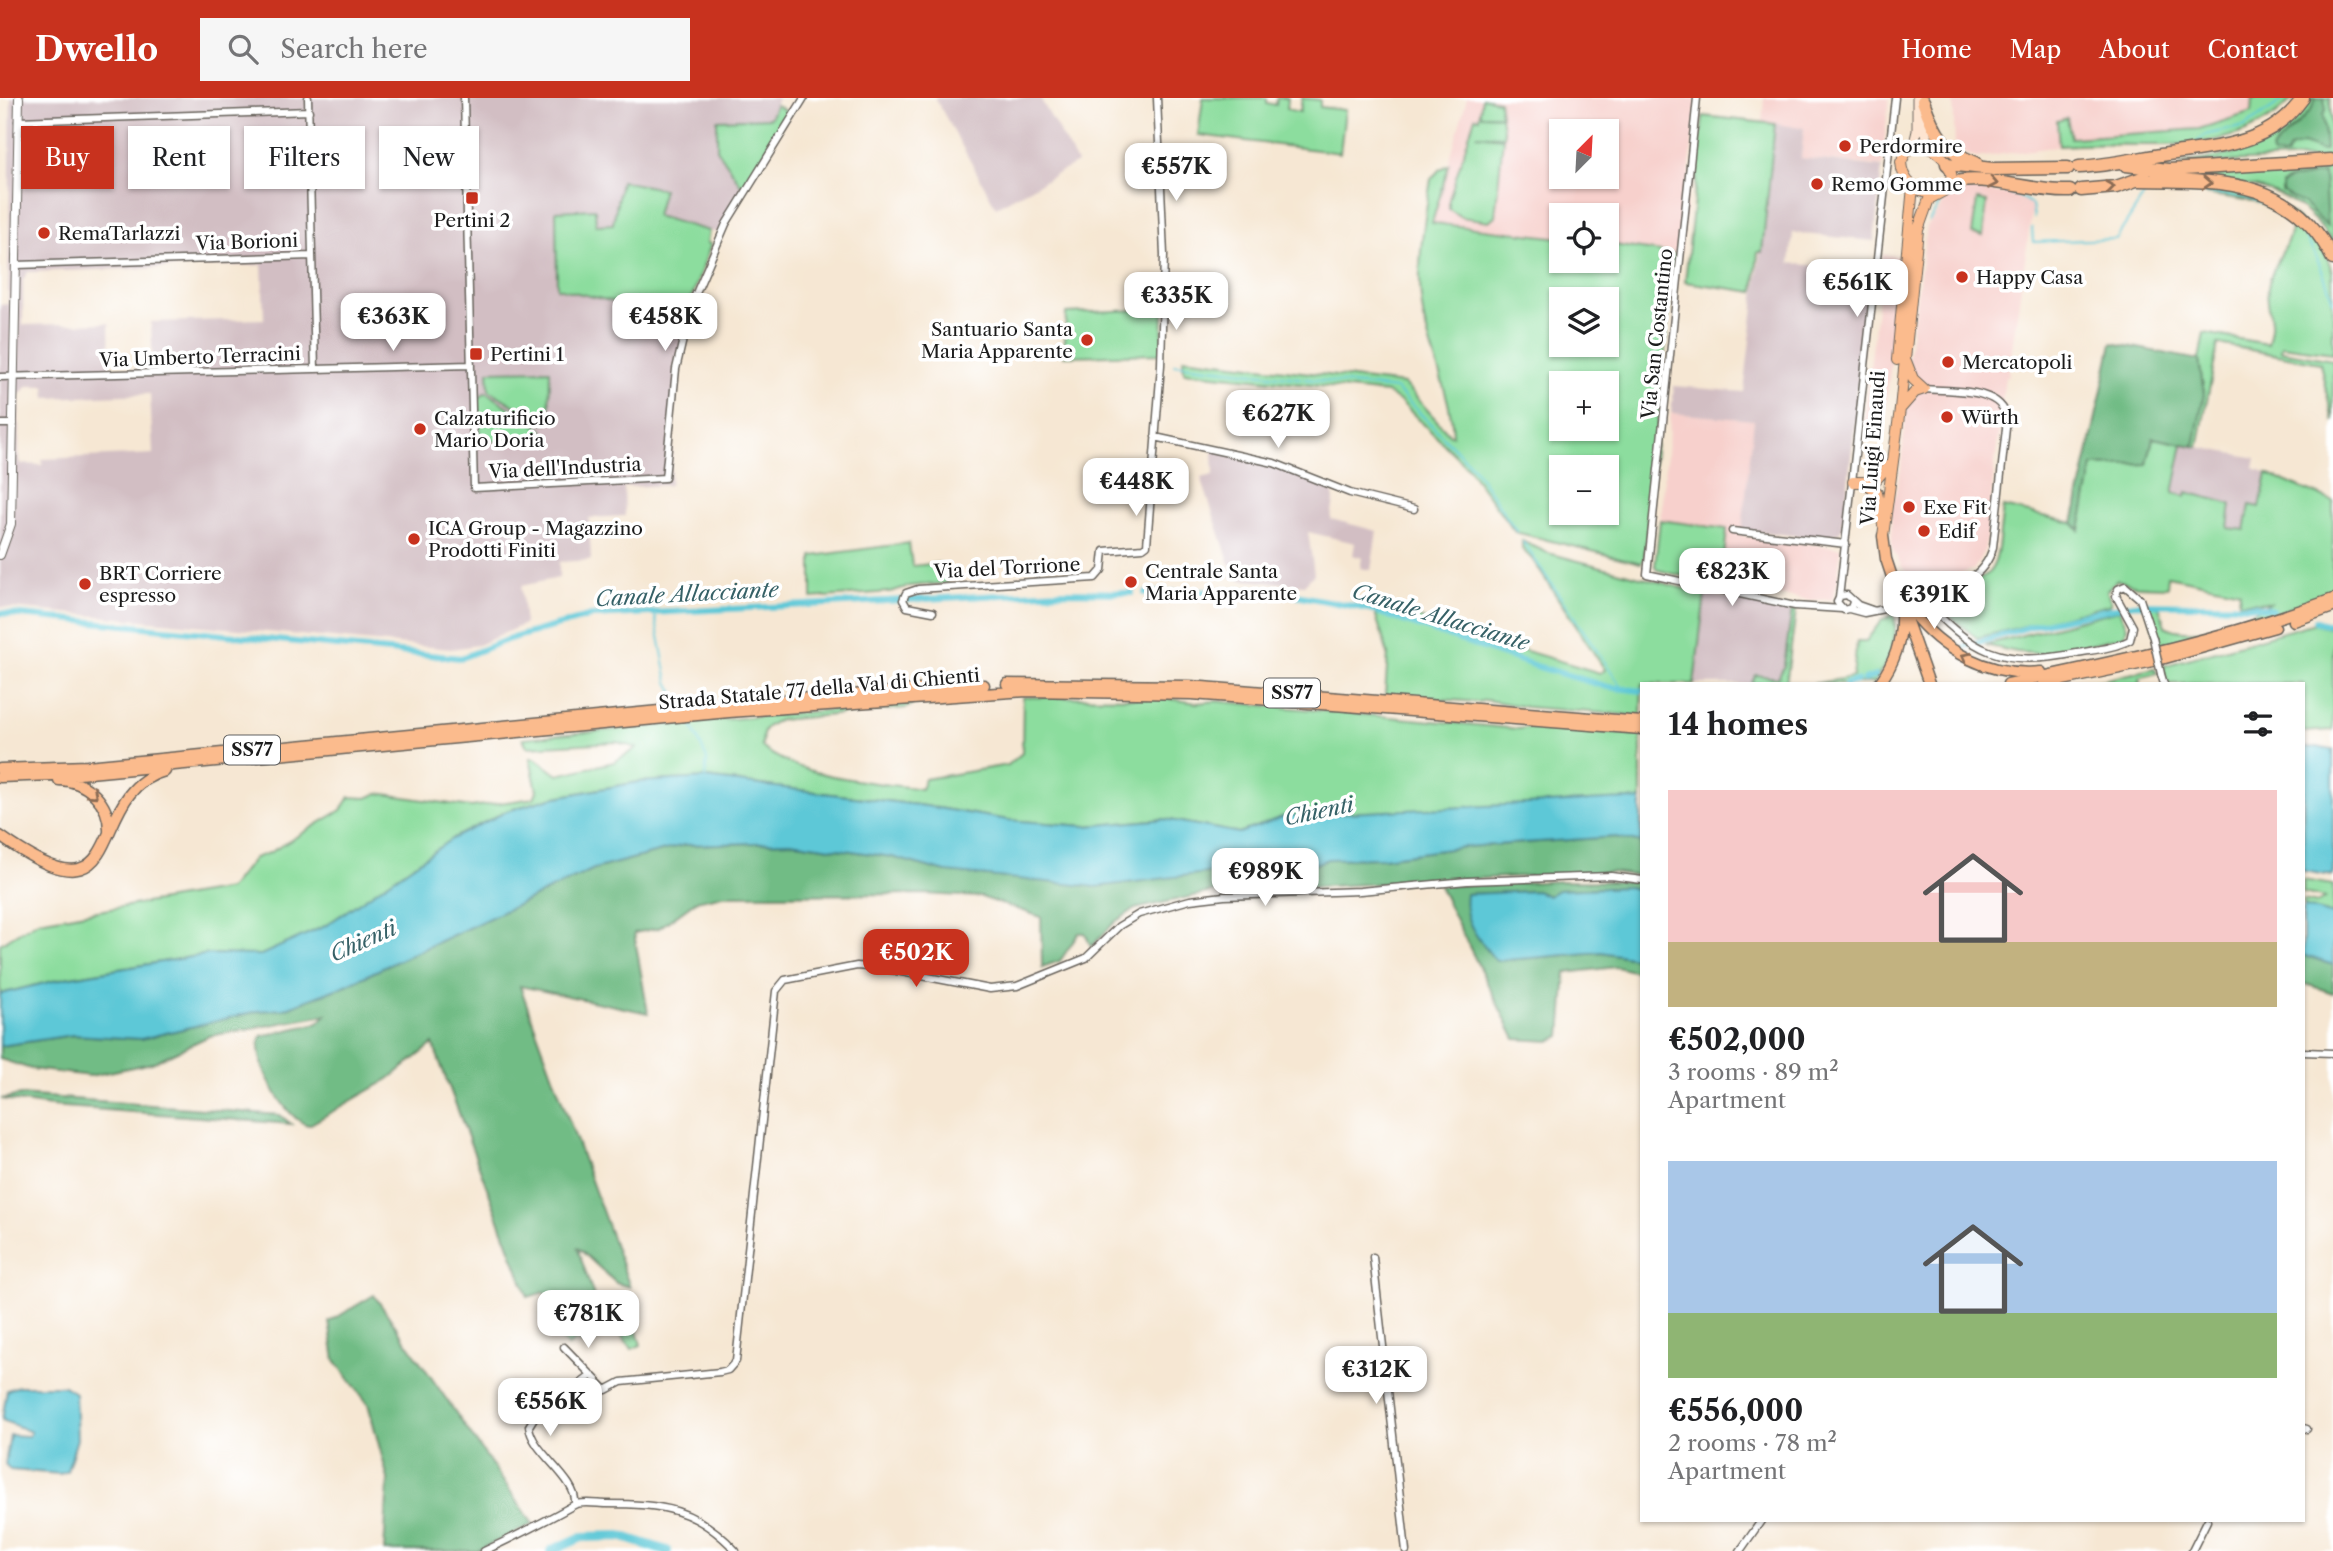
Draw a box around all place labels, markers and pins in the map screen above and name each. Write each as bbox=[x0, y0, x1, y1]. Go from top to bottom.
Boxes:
place label: Perdormire bbox=[1859, 135, 1963, 158]
marker: Perdormire bbox=[1837, 138, 1853, 154]
pin: €557K bbox=[1127, 144, 1225, 203]
place label: Remo Gomme bbox=[1831, 173, 1963, 196]
marker: Remo Gomme bbox=[1809, 176, 1825, 192]
marker: Pertini 2 bbox=[464, 190, 480, 206]
place label: Pertini 2 bbox=[434, 209, 511, 232]
place label: RemaTarlazzi bbox=[58, 222, 180, 245]
marker: RemaTarlazzi bbox=[36, 225, 52, 241]
pin: €561K bbox=[1808, 260, 1906, 319]
place label: Happy Casa bbox=[1976, 266, 2083, 289]
marker: Happy Casa bbox=[1954, 269, 1970, 285]
pin: €335K bbox=[1127, 272, 1225, 332]
pin: €363K bbox=[344, 294, 442, 353]
pin: €458K bbox=[616, 294, 714, 353]
place label: Santuario Santa Maria Apparente bbox=[921, 318, 1073, 363]
marker: Santuario Santa Maria Apparente bbox=[1079, 332, 1095, 348]
place label: Pertini 1 bbox=[490, 343, 564, 366]
marker: Pertini 1 bbox=[468, 346, 484, 362]
place label: Mercatopoli bbox=[1962, 351, 2073, 374]
marker: Mercatopoli bbox=[1940, 354, 1956, 370]
pin: €627K bbox=[1229, 390, 1327, 450]
place label: Würth bbox=[1960, 406, 2019, 429]
place label: Calzaturificio Mario Doria bbox=[434, 407, 556, 452]
marker: Würth bbox=[1939, 409, 1955, 425]
marker: Calzaturificio Mario Doria bbox=[412, 421, 428, 437]
pin: €448K bbox=[1087, 458, 1185, 518]
place label: Exe Fit bbox=[1923, 496, 1988, 519]
marker: Exe Fit bbox=[1901, 499, 1917, 515]
place label: ICA Group - Magazzino Prodotti Finiti bbox=[428, 517, 643, 562]
place label: Edif bbox=[1938, 520, 1977, 543]
marker: Edif bbox=[1916, 523, 1932, 539]
marker: ICA Group - Magazzino Prodotti Finiti bbox=[406, 531, 422, 547]
pin: €823K bbox=[1683, 548, 1781, 608]
place label: Centrale Santa Maria Apparente bbox=[1145, 560, 1297, 605]
place label: BRT Corriere espresso bbox=[99, 562, 222, 607]
pin: €391K bbox=[1885, 572, 1983, 631]
marker: Centrale Santa Maria Apparente bbox=[1123, 574, 1139, 590]
marker: BRT Corriere espresso bbox=[77, 576, 93, 592]
pin: €989K bbox=[1216, 848, 1314, 908]
pin: €502K bbox=[867, 930, 965, 989]
pin: €781K bbox=[539, 1290, 637, 1350]
pin: €312K bbox=[1327, 1346, 1425, 1406]
pin: €556K bbox=[501, 1378, 599, 1438]

